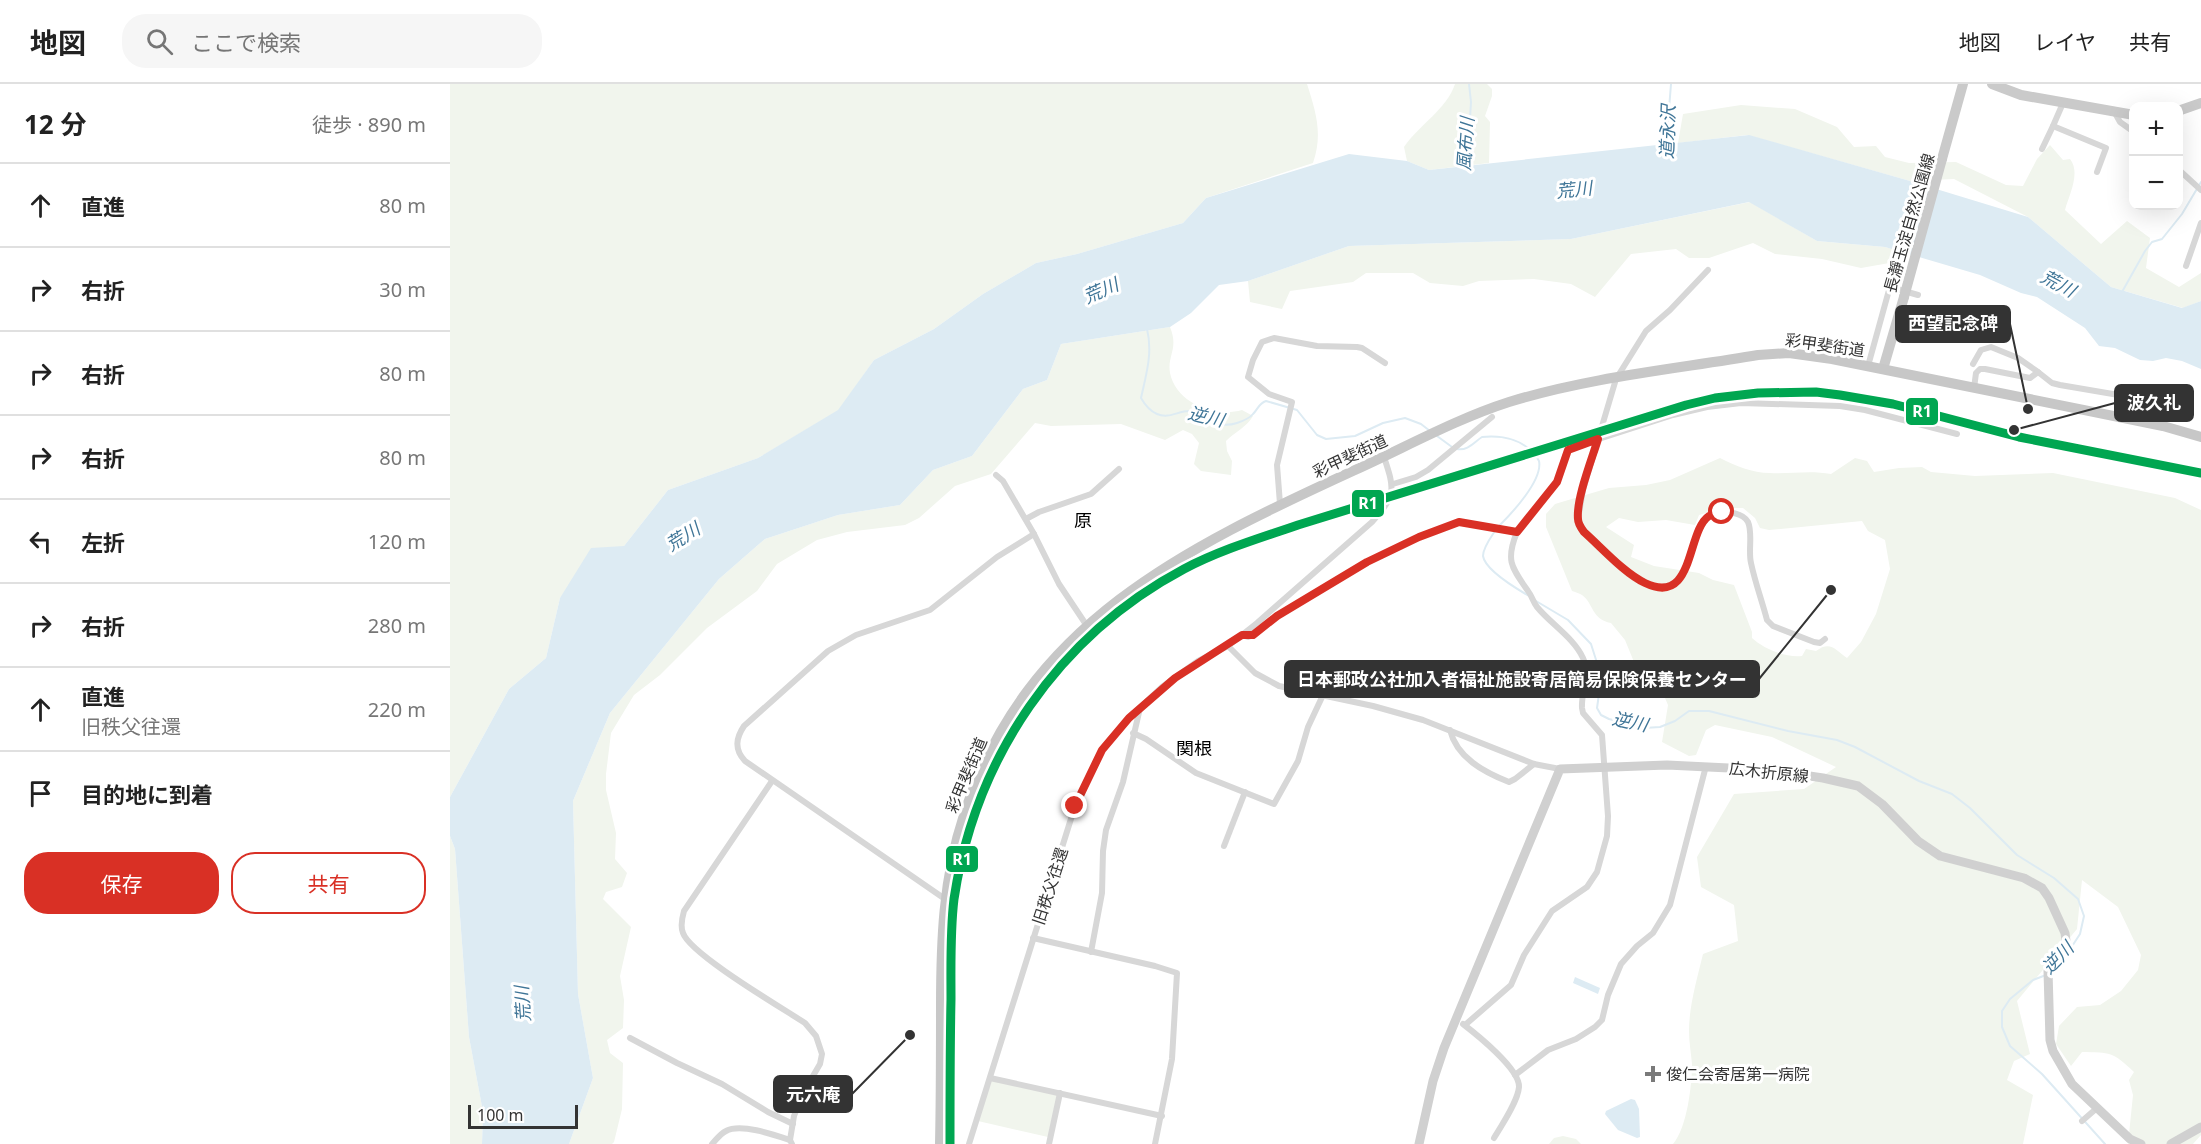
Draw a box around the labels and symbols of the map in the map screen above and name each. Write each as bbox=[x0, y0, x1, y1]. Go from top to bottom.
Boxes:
water label: 道永沢 bbox=[1654, 103, 1680, 159]
water label: 風布川 bbox=[1451, 114, 1479, 172]
street label: 長瀞玉淀自然公園線 bbox=[1879, 151, 1939, 295]
water label: 荒川 bbox=[1555, 175, 1595, 203]
water label: 荒川 bbox=[2037, 264, 2082, 303]
water label: 荒川 bbox=[1079, 271, 1124, 308]
callout: 西望記念碑 bbox=[1896, 306, 2010, 342]
text: 西望記念碑 bbox=[1908, 311, 1998, 335]
street label: 彩甲斐街道 bbox=[1784, 329, 1866, 361]
callout: 波久礼 bbox=[2115, 385, 2193, 421]
text: 波久礼 bbox=[2127, 390, 2181, 414]
line badge: R1 bbox=[1905, 397, 1939, 426]
water label: 逆川 bbox=[1186, 400, 1228, 432]
text: R1 bbox=[1912, 400, 1932, 422]
street label: 彩甲斐街道 bbox=[1309, 429, 1391, 483]
line badge: R1 bbox=[1351, 489, 1385, 518]
text: R1 bbox=[1358, 492, 1378, 514]
route start bbox=[1708, 498, 1734, 524]
district label: 原 bbox=[1074, 508, 1092, 532]
water label: 荒川 bbox=[661, 515, 706, 556]
callout: 日本郵政公社加入者福祉施設寄居簡易保険保養センター bbox=[1285, 661, 1759, 697]
text: 日本郵政公社加入者福祉施設寄居簡易保険保養センター bbox=[1297, 667, 1747, 691]
water label: 逆川 bbox=[1610, 706, 1652, 737]
street label: 彩甲斐街道 bbox=[940, 734, 992, 816]
district label: 関根 bbox=[1176, 736, 1212, 760]
street label: 広木折原線 bbox=[1728, 757, 1810, 787]
route end bbox=[1061, 792, 1087, 818]
line badge: R1 bbox=[945, 845, 979, 873]
street label: 旧秩父往還 bbox=[1027, 845, 1073, 927]
text: R1 bbox=[952, 848, 972, 870]
water label: 逆川 bbox=[2036, 935, 2080, 979]
water label: 荒川 bbox=[509, 983, 535, 1023]
place label: 俊仁会寄居第一病院 bbox=[1666, 1063, 1810, 1085]
marker: 俊仁会寄居第一病院 bbox=[1644, 1065, 1662, 1083]
callout: 元六庵 bbox=[774, 1076, 852, 1112]
text: 元六庵 bbox=[786, 1082, 840, 1106]
scale bar bbox=[468, 1102, 578, 1130]

